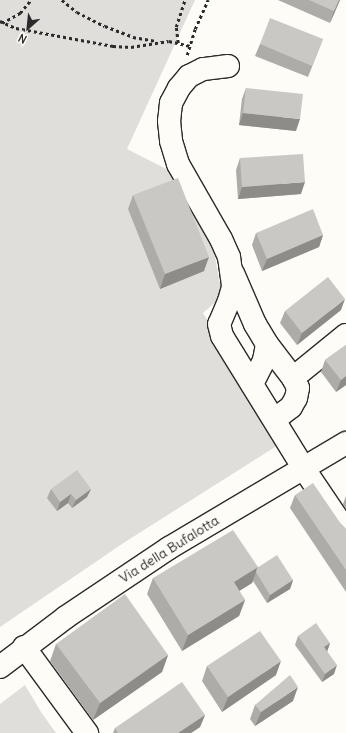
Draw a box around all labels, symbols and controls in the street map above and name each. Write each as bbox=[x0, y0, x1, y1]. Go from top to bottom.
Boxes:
north arrow bbox=[8, 8, 48, 48]
text: N bbox=[16, 31, 29, 47]
street label: Via della Bufalotta bbox=[116, 512, 222, 586]

